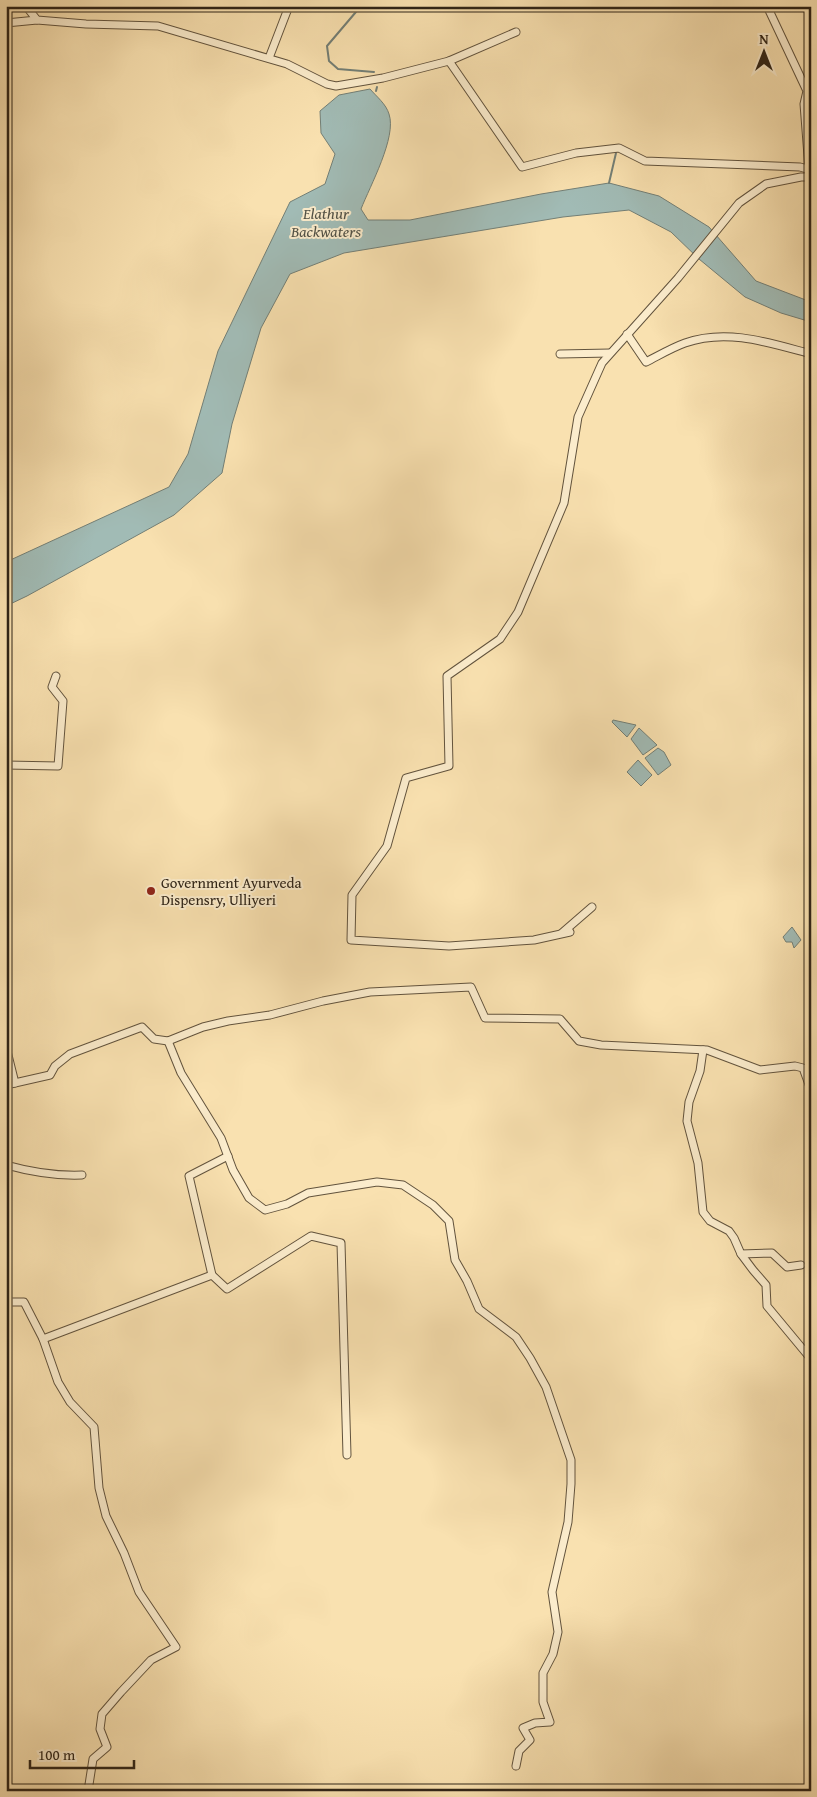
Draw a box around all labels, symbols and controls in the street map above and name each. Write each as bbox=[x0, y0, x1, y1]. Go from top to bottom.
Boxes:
north arrow bbox=[740, 28, 790, 78]
text: N bbox=[759, 29, 769, 49]
water label: Elathur Backwaters bbox=[290, 201, 361, 243]
place label: Government Ayurveda Dispensry, Ulliyeri bbox=[161, 872, 302, 910]
marker: Government Ayurveda Dispensry, Ulliyeri bbox=[145, 885, 157, 897]
scale bar bbox=[30, 1737, 134, 1769]
text: 100 m bbox=[38, 1744, 76, 1765]

